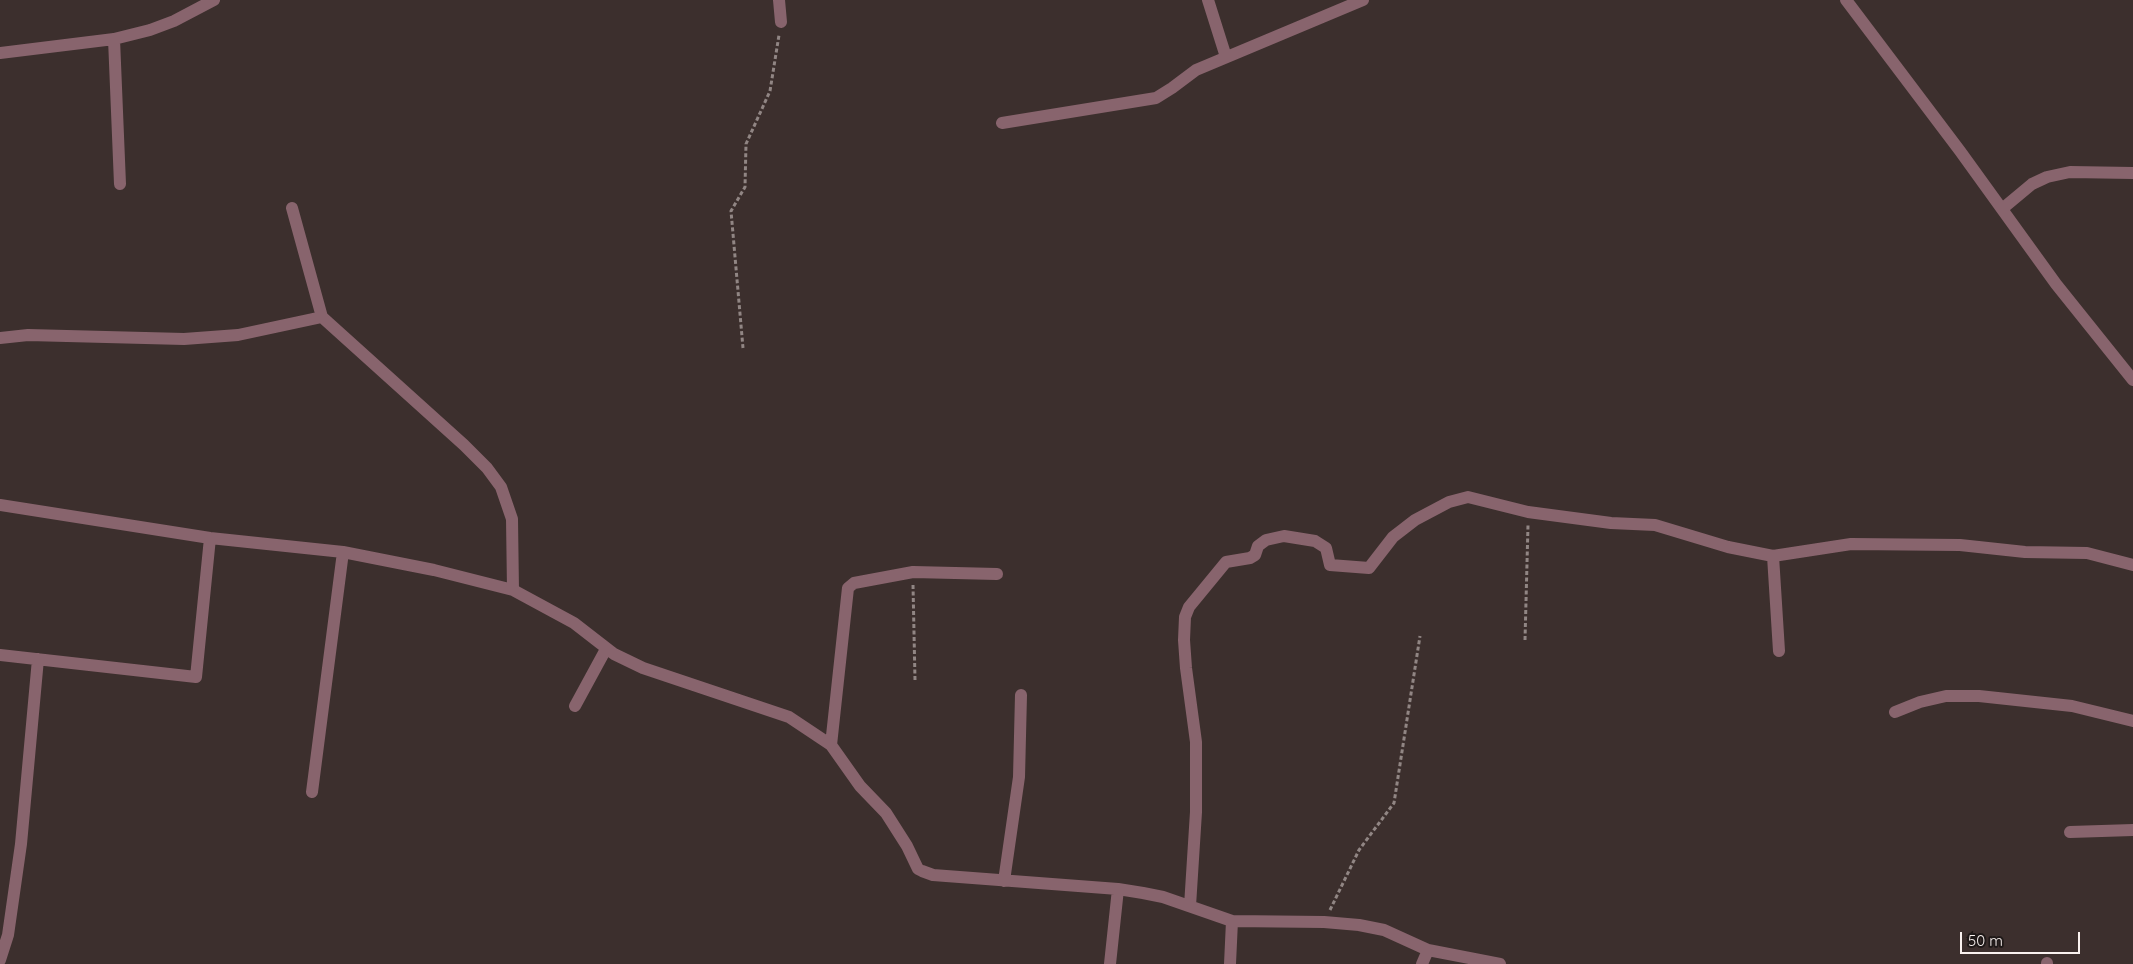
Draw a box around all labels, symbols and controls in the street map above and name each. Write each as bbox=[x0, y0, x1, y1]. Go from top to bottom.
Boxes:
scale bar bbox=[1963, 922, 2083, 954]
text: 50 m bbox=[1968, 931, 2003, 950]

